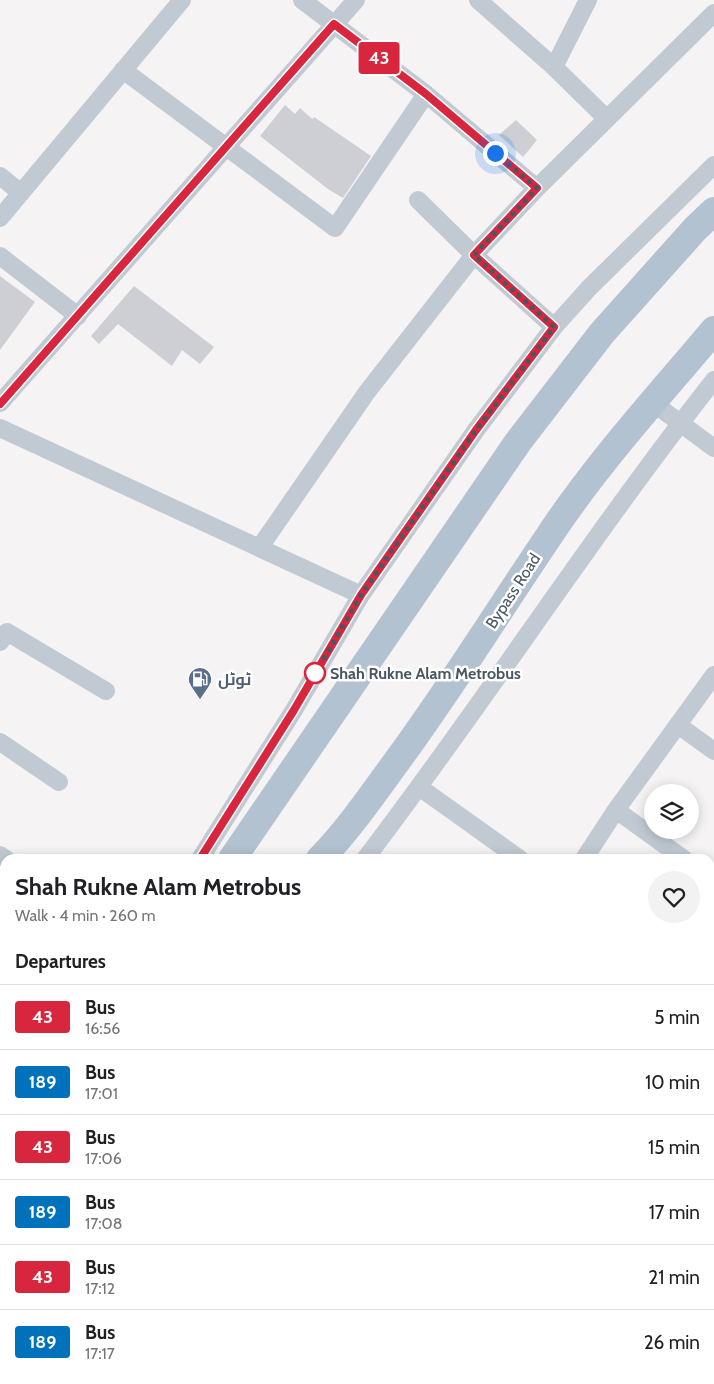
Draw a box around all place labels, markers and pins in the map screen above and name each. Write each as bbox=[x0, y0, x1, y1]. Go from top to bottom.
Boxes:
marker: Shah Rukne Alam Metrobus bbox=[304, 662, 326, 684]
place label: Shah Rukne Alam Metrobus bbox=[330, 664, 521, 683]
fuel station icon: ٹوٹل bbox=[187, 666, 213, 700]
place label: ٹوٹل bbox=[218, 670, 251, 689]

